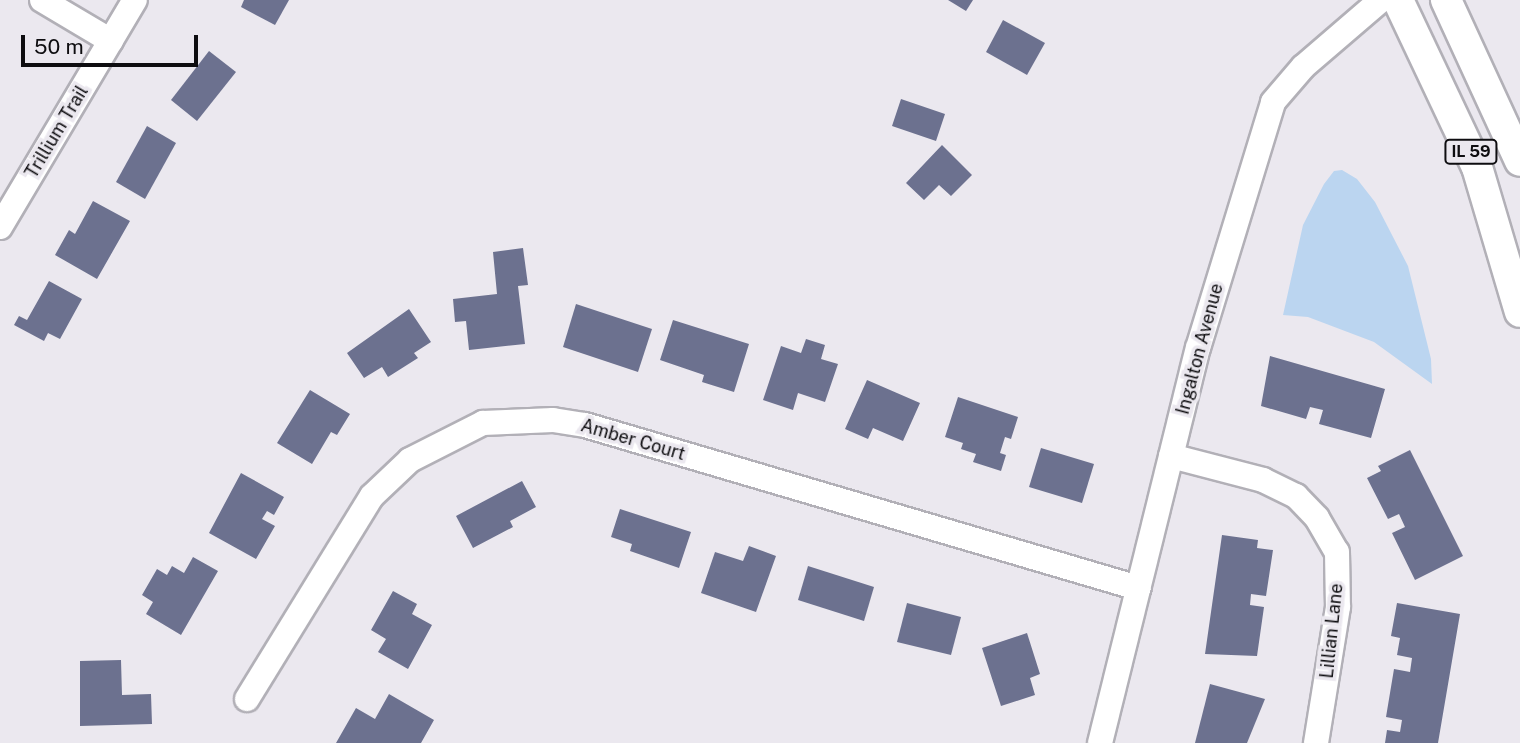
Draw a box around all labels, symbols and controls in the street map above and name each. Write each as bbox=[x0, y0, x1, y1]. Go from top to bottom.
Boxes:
scale bar bbox=[24, 21, 201, 65]
text: 50 m bbox=[34, 34, 84, 59]
street label: Trillium Trail bbox=[21, 82, 93, 182]
road number: IL 59 bbox=[1443, 140, 1499, 164]
street label: Ingalton Avenue bbox=[1172, 281, 1228, 417]
street label: Amber Court bbox=[578, 415, 688, 465]
street label: Lillian Lane bbox=[1316, 582, 1348, 680]

